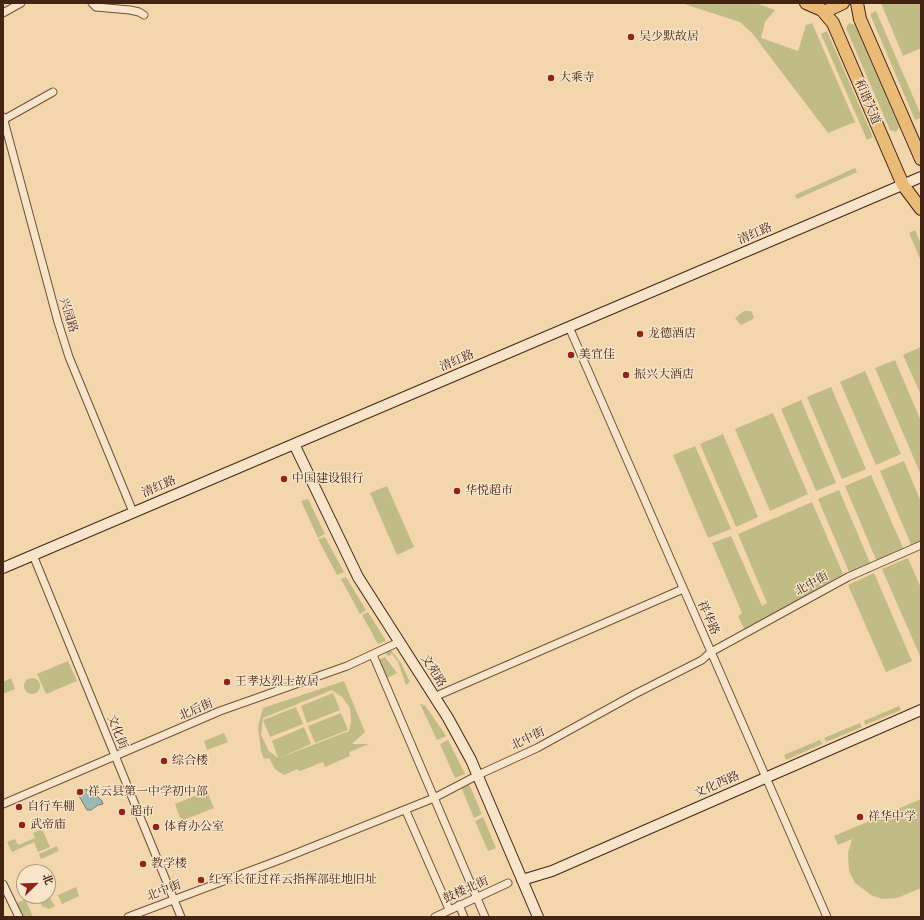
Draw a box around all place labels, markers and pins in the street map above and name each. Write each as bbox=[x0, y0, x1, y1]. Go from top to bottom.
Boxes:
place label: 吴少默故居 bbox=[639, 30, 699, 44]
marker: 吴少默故居 bbox=[626, 32, 636, 42]
place label: 大乘寺 bbox=[559, 71, 595, 85]
marker: 大乘寺 bbox=[546, 73, 556, 83]
place label: 龙德酒店 bbox=[648, 327, 696, 341]
marker: 龙德酒店 bbox=[635, 329, 645, 339]
place label: 美宜佳 bbox=[579, 348, 615, 362]
marker: 美宜佳 bbox=[566, 350, 576, 360]
place label: 振兴大酒店 bbox=[634, 368, 694, 382]
marker: 振兴大酒店 bbox=[621, 370, 631, 380]
place label: 中国建设银行 bbox=[292, 472, 364, 486]
marker: 中国建设银行 bbox=[279, 474, 289, 484]
place label: 华悦超市 bbox=[465, 484, 513, 498]
marker: 华悦超市 bbox=[452, 486, 462, 496]
place label: 王孝达烈士故居 bbox=[235, 675, 319, 689]
marker: 王孝达烈士故居 bbox=[222, 677, 232, 687]
place label: 综合楼 bbox=[172, 754, 208, 768]
marker: 综合楼 bbox=[159, 756, 169, 766]
place label: 祥云县第一中学初中部 bbox=[88, 785, 208, 799]
marker: 祥云县第一中学初中部 bbox=[75, 787, 85, 797]
place label: 自行车棚 bbox=[27, 800, 75, 814]
marker: 自行车棚 bbox=[14, 802, 24, 812]
place label: 超市 bbox=[130, 805, 154, 819]
marker: 超市 bbox=[117, 807, 127, 817]
place label: 祥华中学 bbox=[868, 810, 916, 824]
marker: 祥华中学 bbox=[855, 812, 865, 822]
place label: 武帝庙 bbox=[30, 818, 66, 832]
marker: 武帝庙 bbox=[17, 820, 27, 830]
place label: 体育办公室 bbox=[164, 820, 224, 834]
marker: 体育办公室 bbox=[151, 822, 161, 832]
place label: 教学楼 bbox=[151, 857, 187, 871]
marker: 教学楼 bbox=[138, 859, 148, 869]
place label: 红军长征过祥云指挥部驻地旧址 bbox=[209, 873, 377, 887]
marker: 红军长征过祥云指挥部驻地旧址 bbox=[196, 875, 206, 885]

